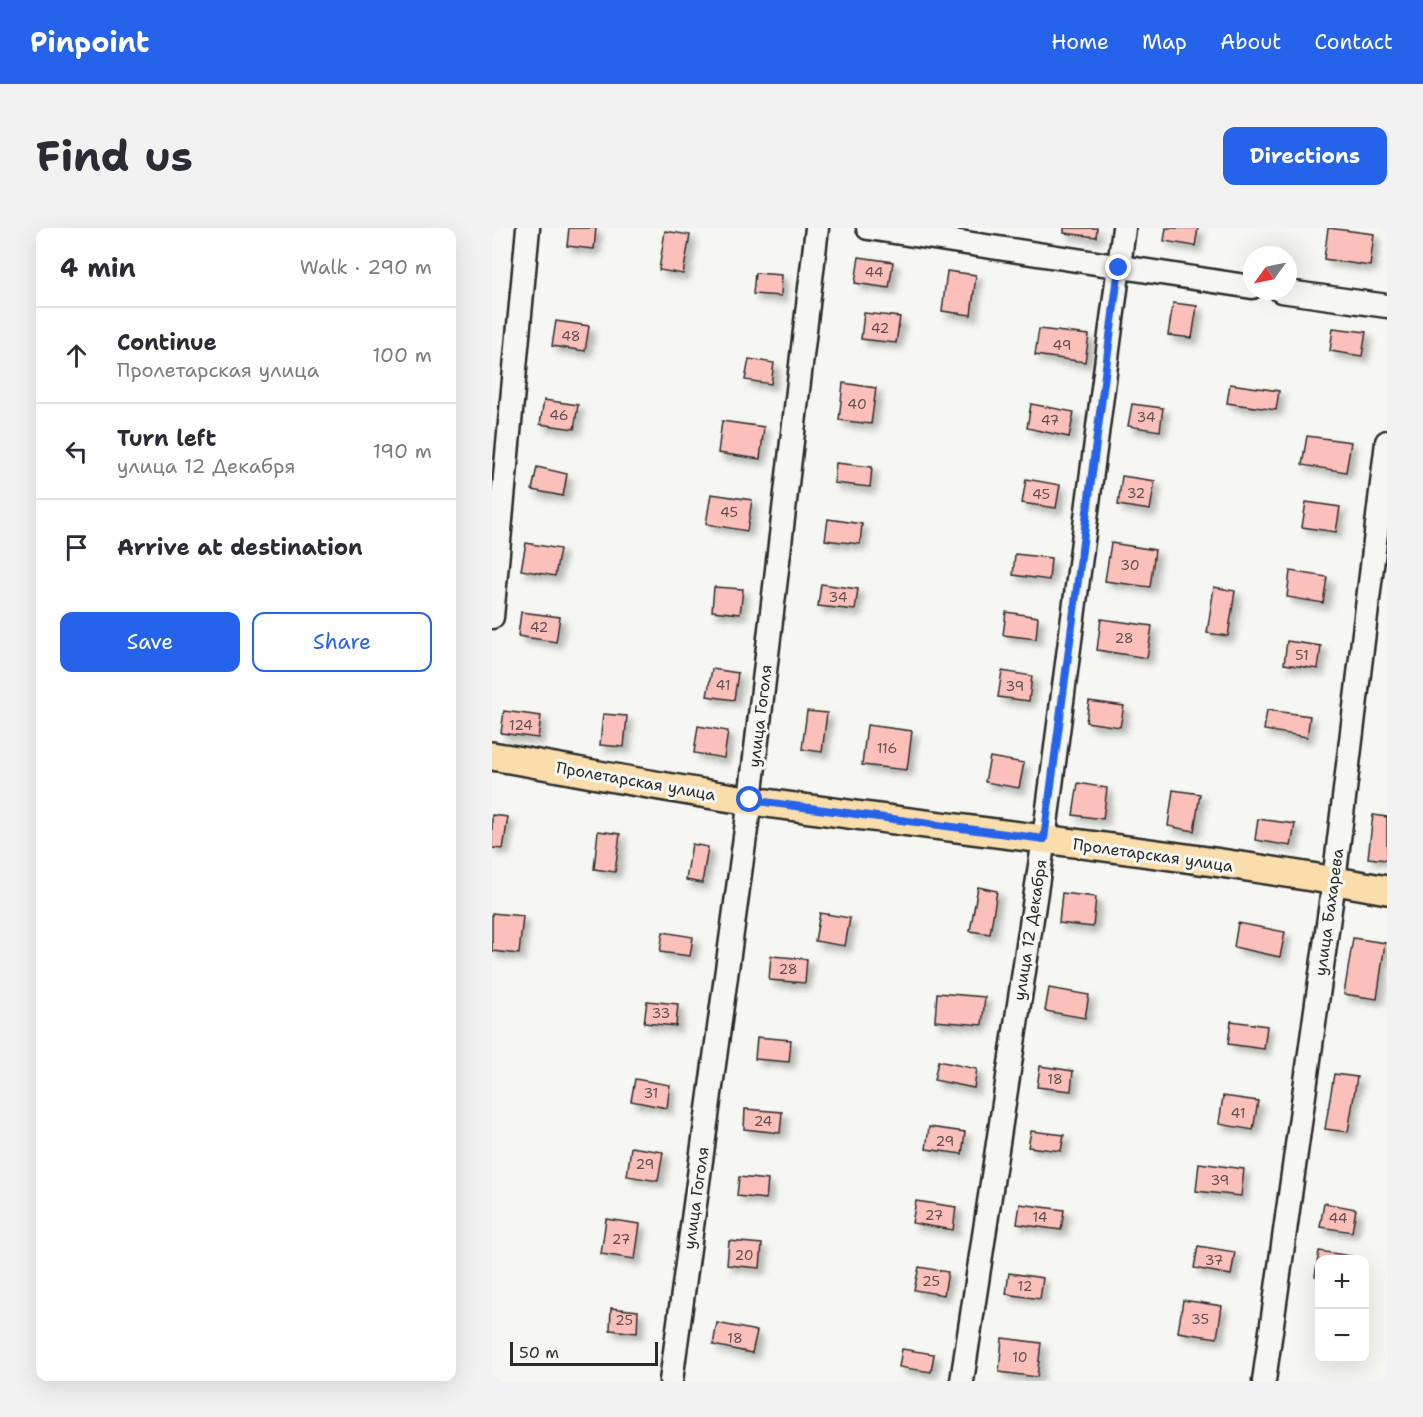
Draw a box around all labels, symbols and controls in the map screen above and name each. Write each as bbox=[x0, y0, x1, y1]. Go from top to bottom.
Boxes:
text: Pinpoint bbox=[30, 23, 149, 61]
text: Home bbox=[1051, 28, 1109, 56]
text: Map bbox=[1142, 28, 1187, 56]
text: About bbox=[1220, 28, 1281, 56]
text: Contact bbox=[1314, 28, 1393, 56]
button: Directions bbox=[1223, 127, 1387, 185]
text: Find us bbox=[36, 128, 193, 184]
north arrow bbox=[1243, 246, 1297, 300]
text: 4 min bbox=[60, 250, 136, 285]
text: Walk · 290 m bbox=[300, 254, 432, 280]
route end bbox=[1105, 254, 1131, 280]
house number: 44 bbox=[864, 263, 884, 281]
house number: 42 bbox=[871, 319, 889, 337]
house number: 48 bbox=[561, 327, 581, 345]
text: Continue bbox=[117, 328, 217, 357]
house number: 49 bbox=[1053, 336, 1072, 354]
icon: ahead bbox=[60, 339, 93, 372]
text: 100 m bbox=[372, 342, 432, 368]
text: Пролетарская улица bbox=[117, 357, 319, 383]
house number: 40 bbox=[847, 395, 867, 413]
house number: 46 bbox=[549, 406, 569, 424]
house number: 34 bbox=[1136, 408, 1156, 426]
house number: 47 bbox=[1041, 411, 1059, 429]
text: Turn left bbox=[117, 424, 216, 453]
icon: left bbox=[60, 435, 93, 468]
text: 190 m bbox=[373, 438, 432, 464]
text: улица 12 Декабря bbox=[117, 453, 295, 479]
house number: 32 bbox=[1127, 484, 1145, 502]
house number: 45 bbox=[1032, 485, 1050, 503]
house number: 45 bbox=[720, 503, 738, 521]
icon: arrive bbox=[60, 531, 93, 564]
text: Arrive at destination bbox=[117, 533, 363, 562]
house number: 30 bbox=[1120, 556, 1140, 574]
house number: 34 bbox=[828, 588, 848, 606]
button: Save bbox=[60, 612, 240, 672]
button: Share bbox=[252, 612, 432, 672]
house number: 42 bbox=[530, 618, 548, 636]
house number: 28 bbox=[1114, 629, 1134, 647]
house number: 51 bbox=[1295, 646, 1309, 664]
street label: улица Гоголя bbox=[743, 663, 777, 769]
house number: 41 bbox=[716, 676, 730, 694]
house number: 39 bbox=[1006, 677, 1024, 695]
house number: 124 bbox=[509, 716, 533, 734]
house number: 116 bbox=[877, 739, 897, 757]
street label: Пролетарская улица bbox=[555, 757, 717, 805]
route start bbox=[736, 786, 762, 812]
street label: Пролетарская улица bbox=[1071, 833, 1235, 877]
street label: улица Бахарева bbox=[1310, 847, 1348, 977]
street label: улица 12 Декабря bbox=[1008, 858, 1052, 1002]
house number: 28 bbox=[778, 960, 798, 978]
house number: 33 bbox=[652, 1004, 670, 1022]
house number: 18 bbox=[1047, 1070, 1063, 1088]
house number: 31 bbox=[644, 1084, 658, 1102]
house number: 41 bbox=[1231, 1104, 1245, 1122]
house number: 24 bbox=[754, 1112, 773, 1130]
house number: 29 bbox=[936, 1132, 954, 1150]
street label: улица Гоголя bbox=[678, 1145, 714, 1251]
house number: 29 bbox=[636, 1155, 654, 1173]
house number: 39 bbox=[1211, 1171, 1229, 1189]
house number: 27 bbox=[925, 1206, 943, 1224]
house number: 14 bbox=[1032, 1208, 1048, 1226]
house number: 44 bbox=[1328, 1209, 1348, 1227]
house number: 27 bbox=[612, 1230, 630, 1248]
house number: 20 bbox=[734, 1246, 754, 1264]
house number: 37 bbox=[1205, 1251, 1223, 1269]
map controls bbox=[1315, 1255, 1369, 1363]
button: + bbox=[1315, 1255, 1369, 1309]
house number: 25 bbox=[922, 1272, 940, 1290]
house number: 12 bbox=[1018, 1277, 1032, 1295]
button: − bbox=[1315, 1309, 1369, 1363]
house number: 35 bbox=[1191, 1310, 1209, 1328]
house number: 25 bbox=[615, 1311, 633, 1329]
house number: 18 bbox=[727, 1329, 743, 1347]
scale bar bbox=[510, 1339, 658, 1366]
text: 50 m bbox=[519, 1342, 559, 1363]
house number: 10 bbox=[1012, 1348, 1028, 1366]

